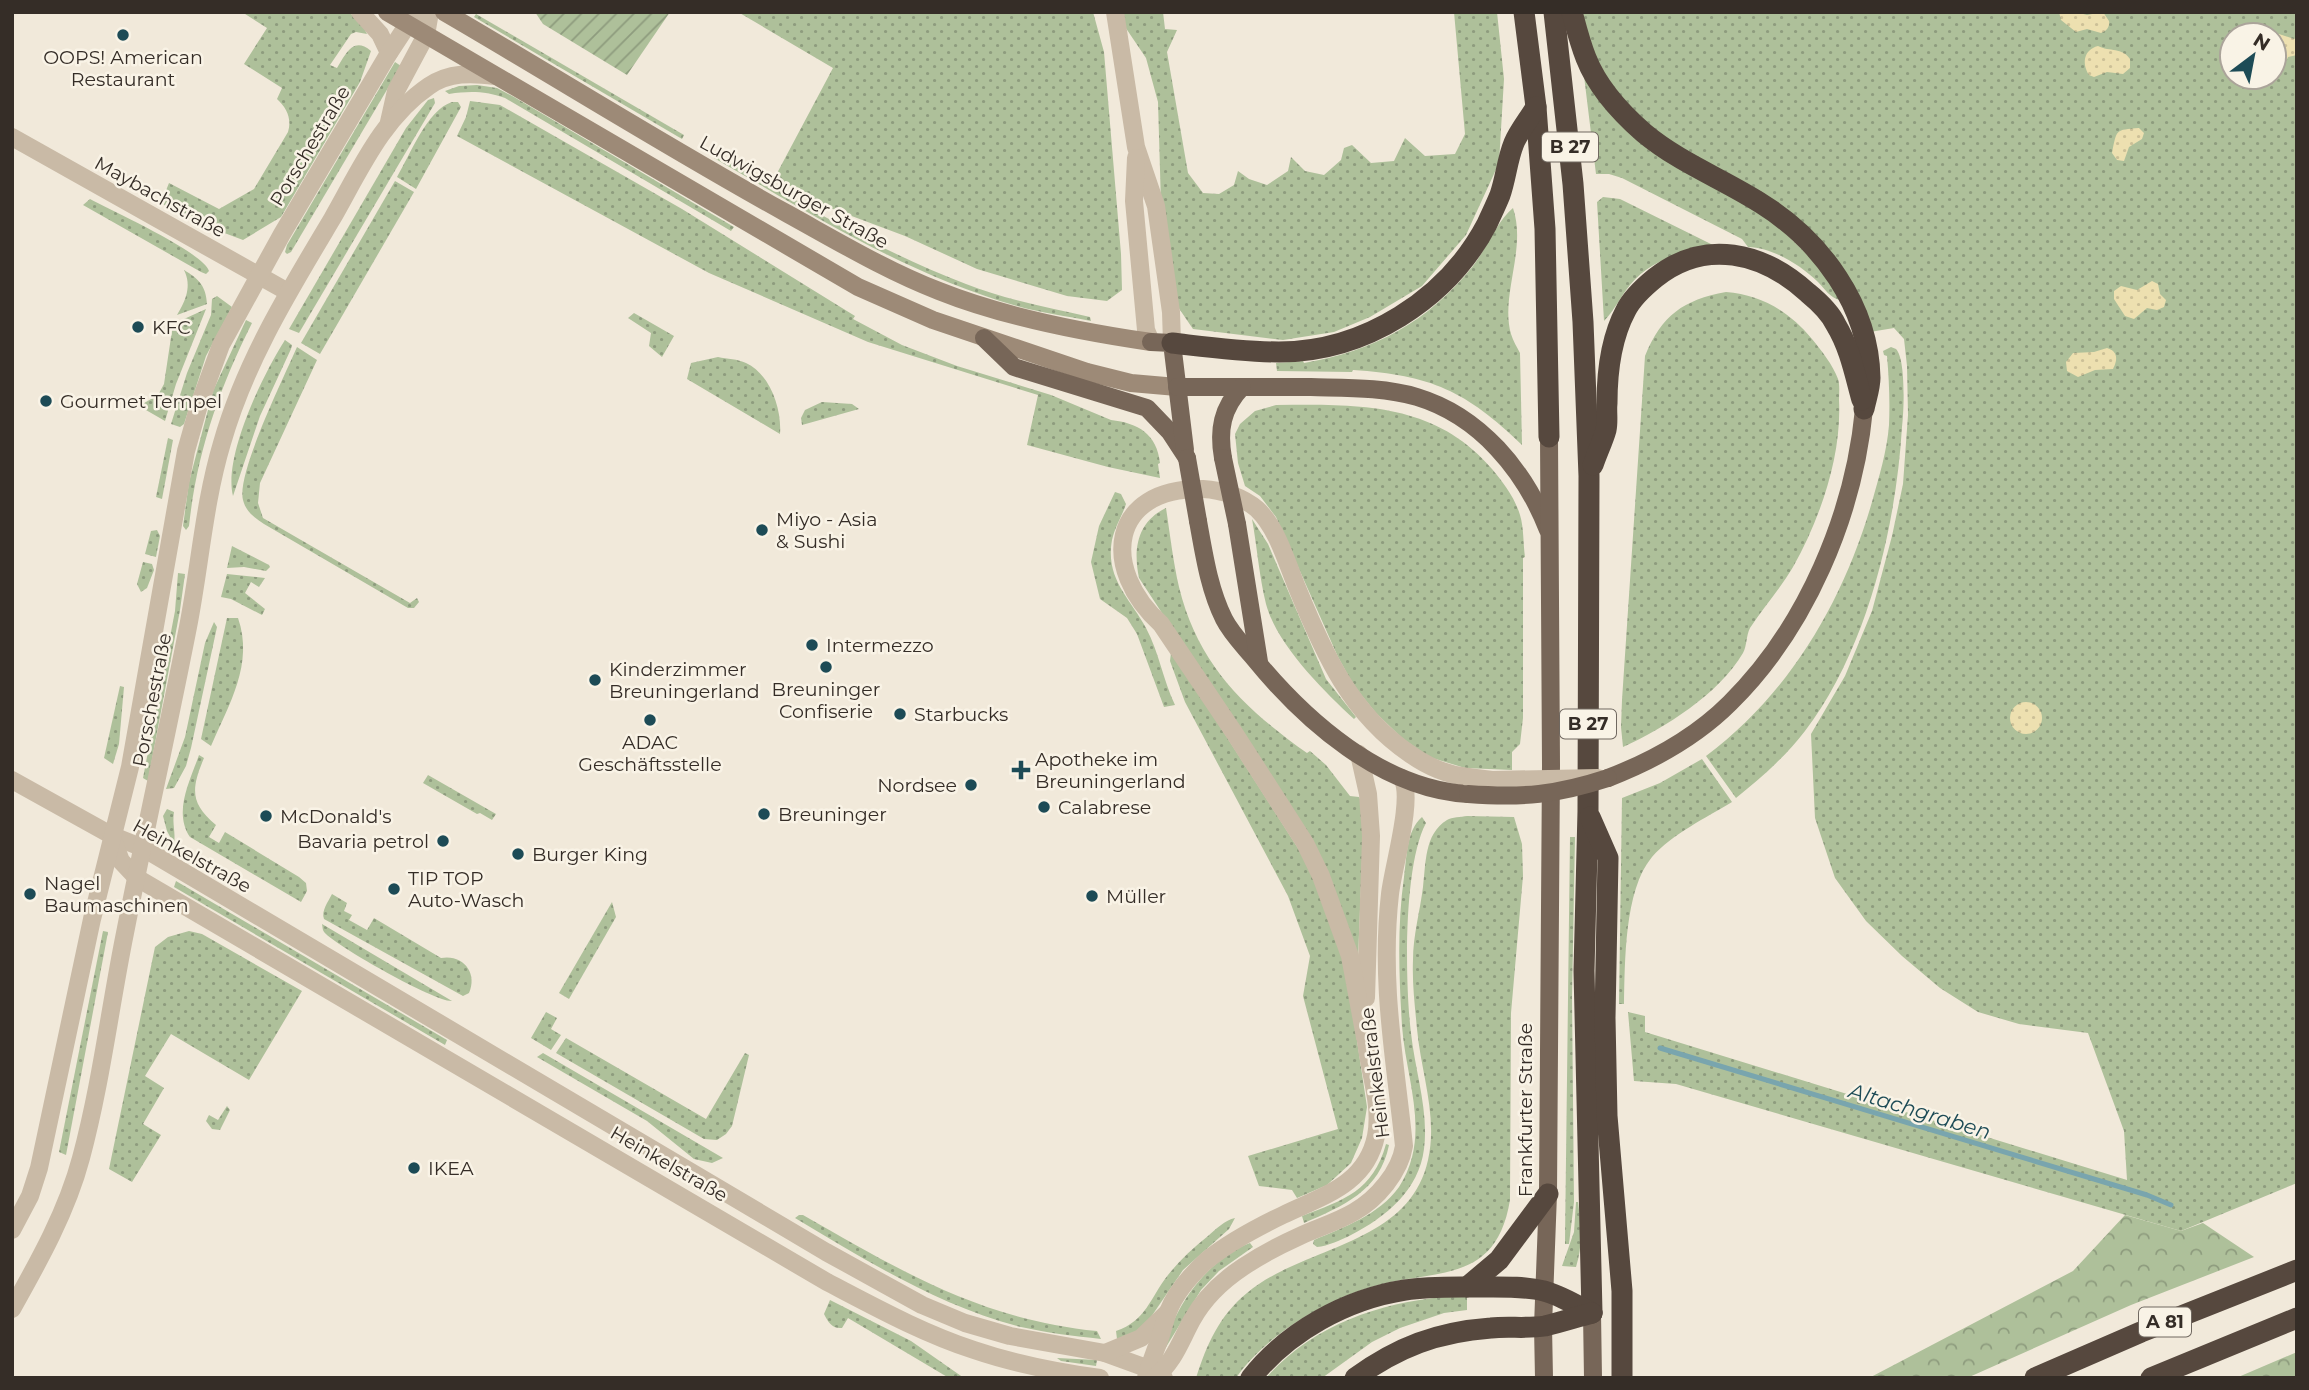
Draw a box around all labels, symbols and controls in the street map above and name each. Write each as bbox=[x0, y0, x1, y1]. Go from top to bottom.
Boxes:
north arrow bbox=[2218, 21, 2288, 91]
marker: OOPS! American Restaurant bbox=[115, 27, 131, 43]
text: N bbox=[2249, 28, 2274, 56]
place label: OOPS! American Restaurant bbox=[43, 46, 203, 91]
street label: Porschestraße bbox=[265, 82, 355, 210]
street label: Ludwigsburger Straße bbox=[695, 130, 893, 254]
road number: B 27 bbox=[1542, 132, 1598, 162]
street label: Maybachstraße bbox=[91, 152, 229, 242]
place label: KFC bbox=[152, 316, 191, 339]
marker: KFC bbox=[130, 319, 146, 335]
place label: Gourmet Tempel bbox=[60, 390, 222, 413]
marker: Gourmet Tempel bbox=[38, 393, 54, 409]
place label: Miyo - Asia & Sushi bbox=[776, 508, 877, 553]
marker: Miyo - Asia & Sushi bbox=[754, 522, 770, 538]
street label: Porschestraße bbox=[128, 631, 176, 769]
place label: Intermezzo bbox=[826, 634, 934, 657]
marker: Intermezzo bbox=[804, 637, 820, 653]
place label: Kinderzimmer Breuningerland bbox=[609, 658, 760, 703]
marker: Breuninger Confiserie bbox=[818, 659, 834, 675]
marker: Kinderzimmer Breuningerland bbox=[587, 672, 603, 688]
place label: Breuninger Confiserie bbox=[772, 678, 880, 723]
place label: Starbucks bbox=[914, 703, 1008, 726]
marker: Starbucks bbox=[892, 706, 908, 722]
road number: B 27 bbox=[1560, 710, 1616, 738]
marker: ADAC Geschäftsstelle bbox=[642, 712, 658, 728]
place label: ADAC Geschäftsstelle bbox=[578, 731, 722, 776]
place label: Apotheke im Breuningerland bbox=[1035, 748, 1186, 793]
marker: Apotheke im Breuningerland bbox=[1013, 762, 1029, 778]
place label: Nordsee bbox=[877, 774, 957, 797]
marker: Nordsee bbox=[963, 777, 979, 793]
place label: Calabrese bbox=[1058, 796, 1151, 819]
marker: Calabrese bbox=[1036, 799, 1052, 815]
place label: Breuninger bbox=[778, 803, 887, 826]
place label: McDonald's bbox=[280, 805, 392, 828]
marker: Breuninger bbox=[756, 806, 772, 822]
marker: McDonald's bbox=[258, 808, 274, 824]
street label: Heinkelstraße bbox=[129, 814, 255, 898]
place label: Bavaria petrol bbox=[297, 830, 429, 853]
marker: Bavaria petrol bbox=[435, 833, 451, 849]
place label: Burger King bbox=[532, 843, 648, 866]
marker: Burger King bbox=[510, 846, 526, 862]
place label: TIP TOP Auto-Wasch bbox=[408, 867, 524, 912]
place label: Nagel Baumaschinen bbox=[44, 872, 189, 917]
marker: TIP TOP Auto-Wasch bbox=[386, 881, 402, 897]
place label: Müller bbox=[1106, 885, 1166, 908]
marker: Nagel Baumaschinen bbox=[22, 886, 38, 902]
marker: Müller bbox=[1084, 888, 1100, 904]
street label: Heinkelstraße bbox=[1356, 1006, 1394, 1140]
street label: Frankfurter Straße bbox=[1514, 1023, 1537, 1197]
water label: Altachgraben bbox=[1844, 1077, 1994, 1144]
street label: Heinkelstraße bbox=[606, 1121, 732, 1207]
place label: IKEA bbox=[428, 1157, 474, 1180]
marker: IKEA bbox=[406, 1160, 422, 1176]
road number: A 81 bbox=[2139, 1308, 2191, 1336]

